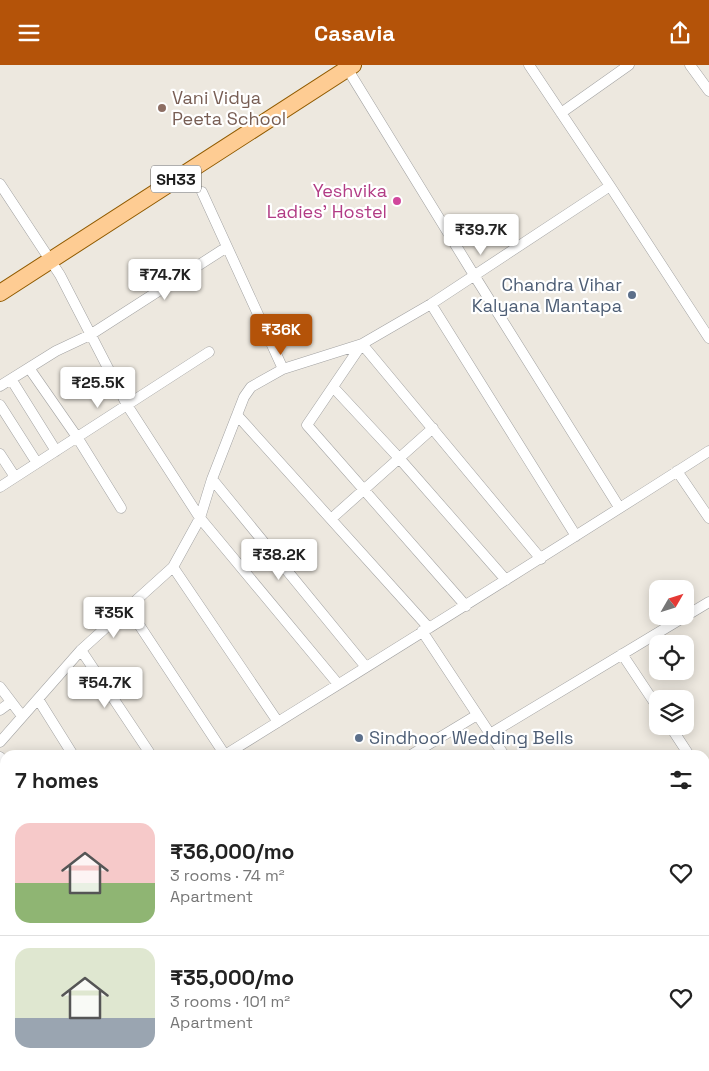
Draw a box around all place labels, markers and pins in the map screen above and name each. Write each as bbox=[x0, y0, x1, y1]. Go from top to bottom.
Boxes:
place label: Vani Vidya Peeta School bbox=[172, 86, 286, 130]
marker: Vani Vidya Peeta School bbox=[156, 102, 168, 114]
place label: Yeshvika Ladies' Hostel bbox=[267, 179, 387, 223]
marker: Yeshvika Ladies' Hostel bbox=[391, 195, 403, 207]
pin: ₹39.7K bbox=[440, 213, 522, 256]
pin: ₹74.7K bbox=[124, 259, 206, 301]
place label: Chandra Vihar Kalyana Mantapa bbox=[472, 273, 622, 317]
marker: Chandra Vihar Kalyana Mantapa bbox=[626, 289, 638, 301]
pin: ₹36K bbox=[251, 313, 311, 356]
pin: ₹25.5K bbox=[57, 367, 139, 409]
pin: ₹38.2K bbox=[238, 539, 320, 581]
pin: ₹35K bbox=[84, 597, 144, 639]
pin: ₹54.7K bbox=[64, 667, 146, 709]
place label: Sindhoor Wedding Bells bbox=[369, 726, 573, 749]
marker: Sindhoor Wedding Bells bbox=[353, 732, 365, 744]

